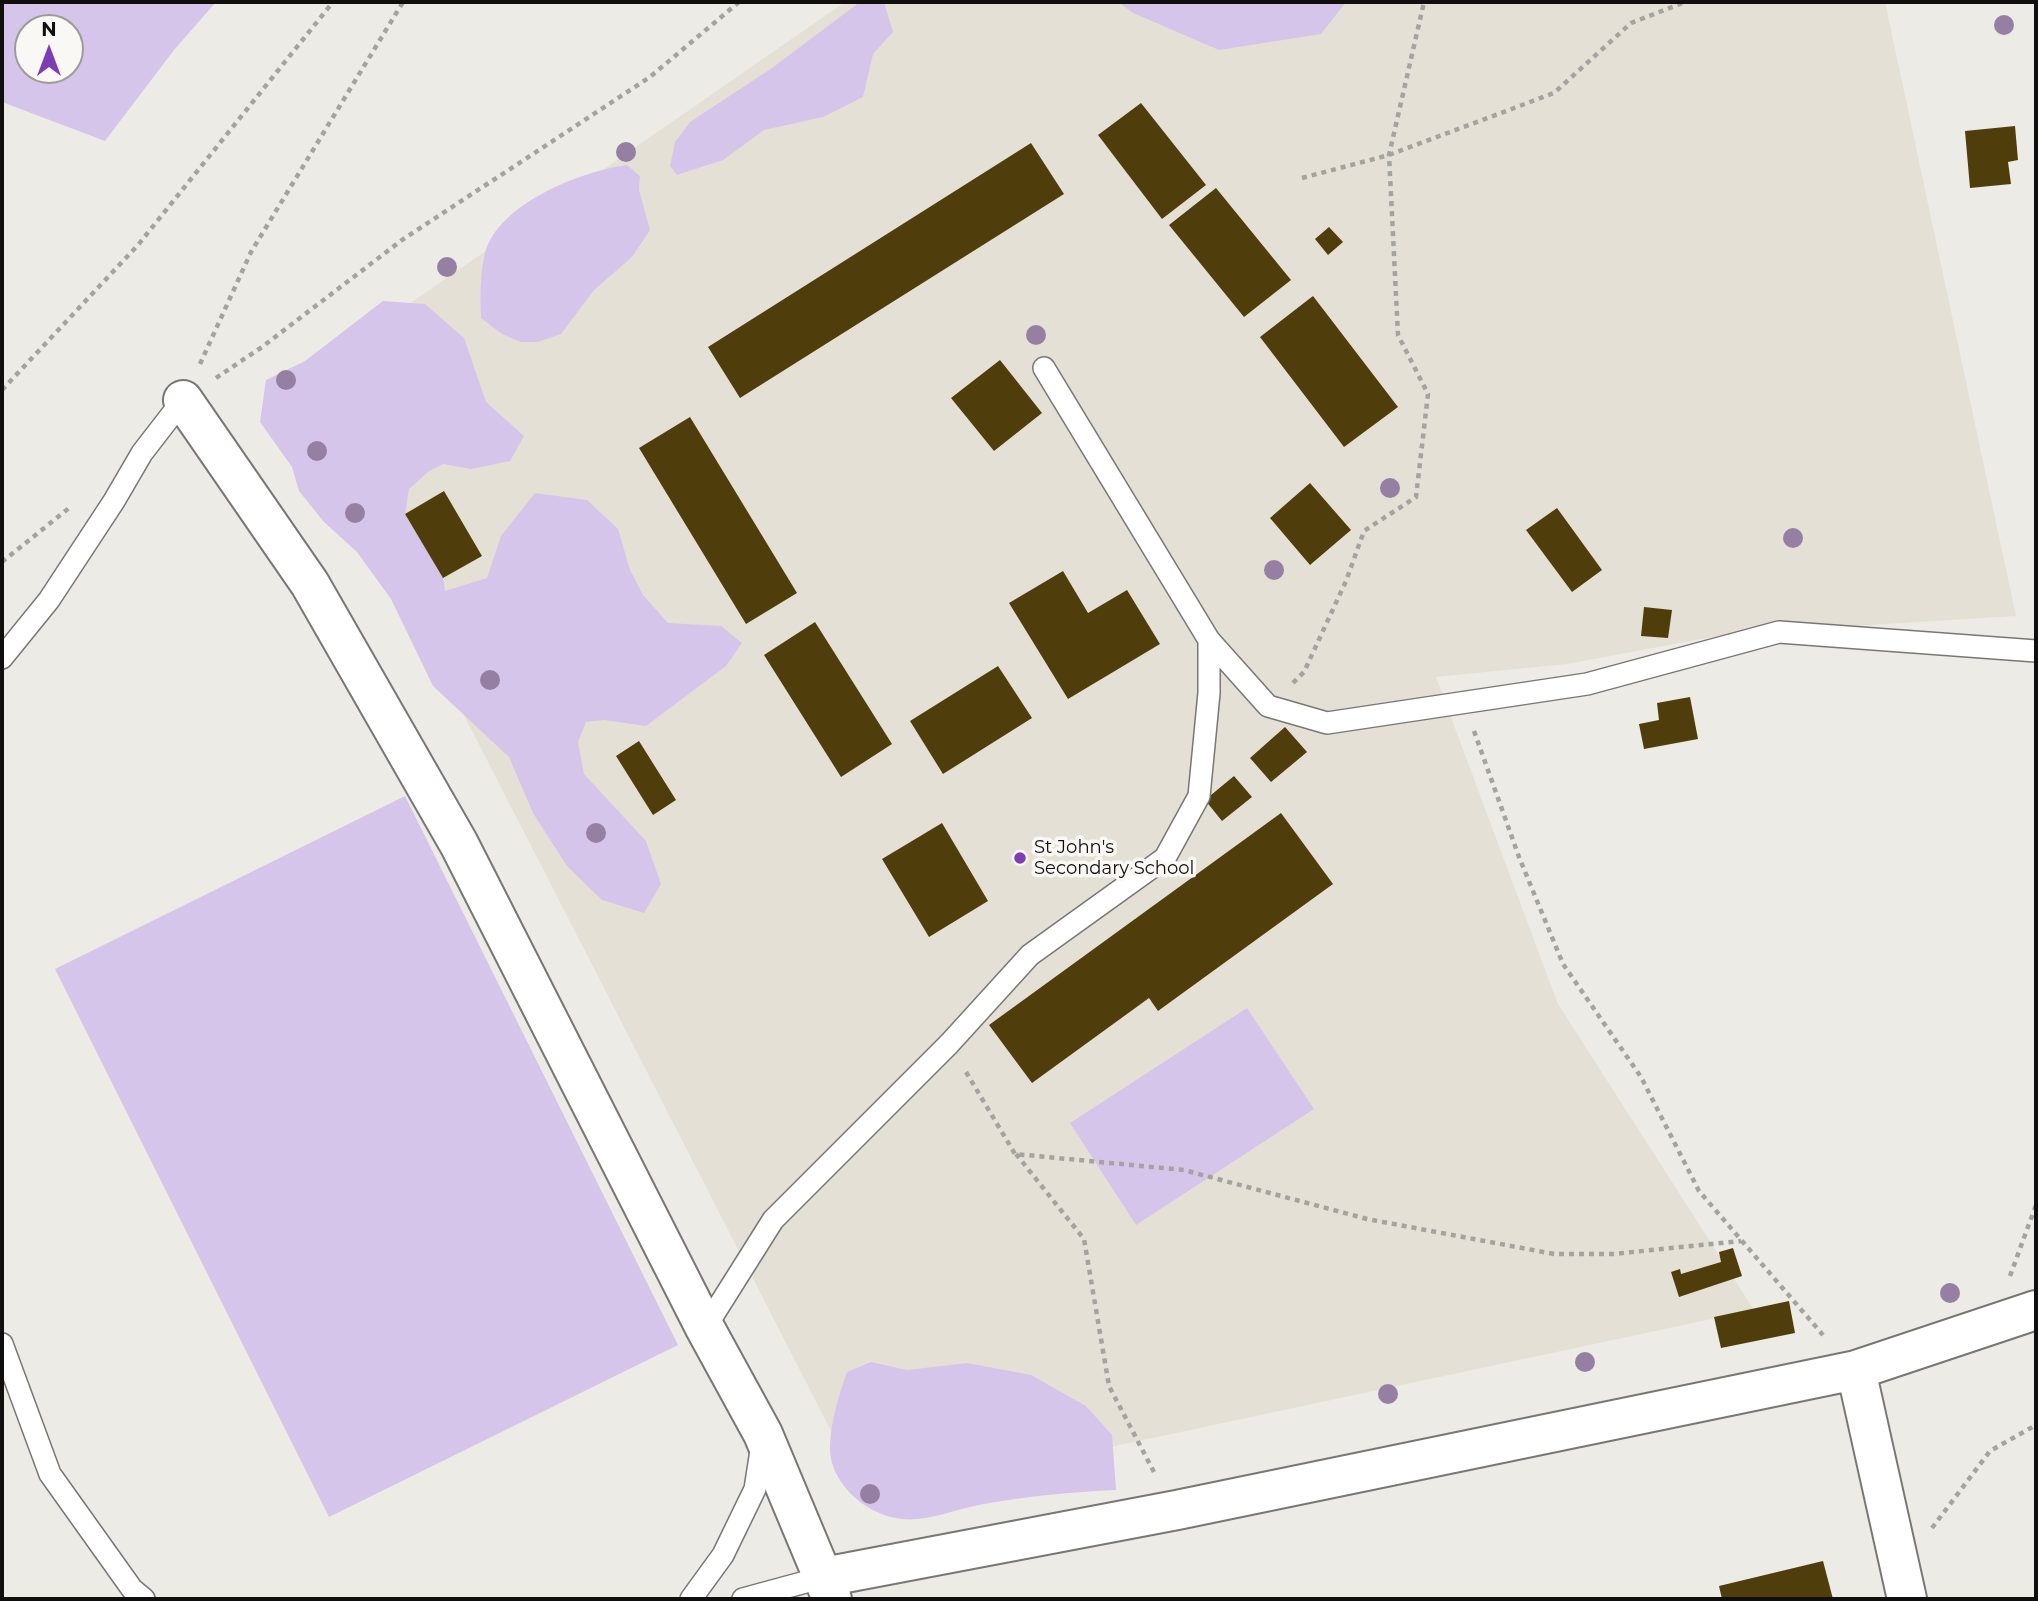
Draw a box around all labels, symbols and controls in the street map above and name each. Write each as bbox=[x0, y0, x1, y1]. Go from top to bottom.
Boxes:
north arrow bbox=[14, 14, 84, 84]
text: N bbox=[41, 18, 57, 41]
place label: St John's Secondary School bbox=[1034, 837, 1194, 880]
marker: St John's Secondary School bbox=[1012, 850, 1028, 866]

